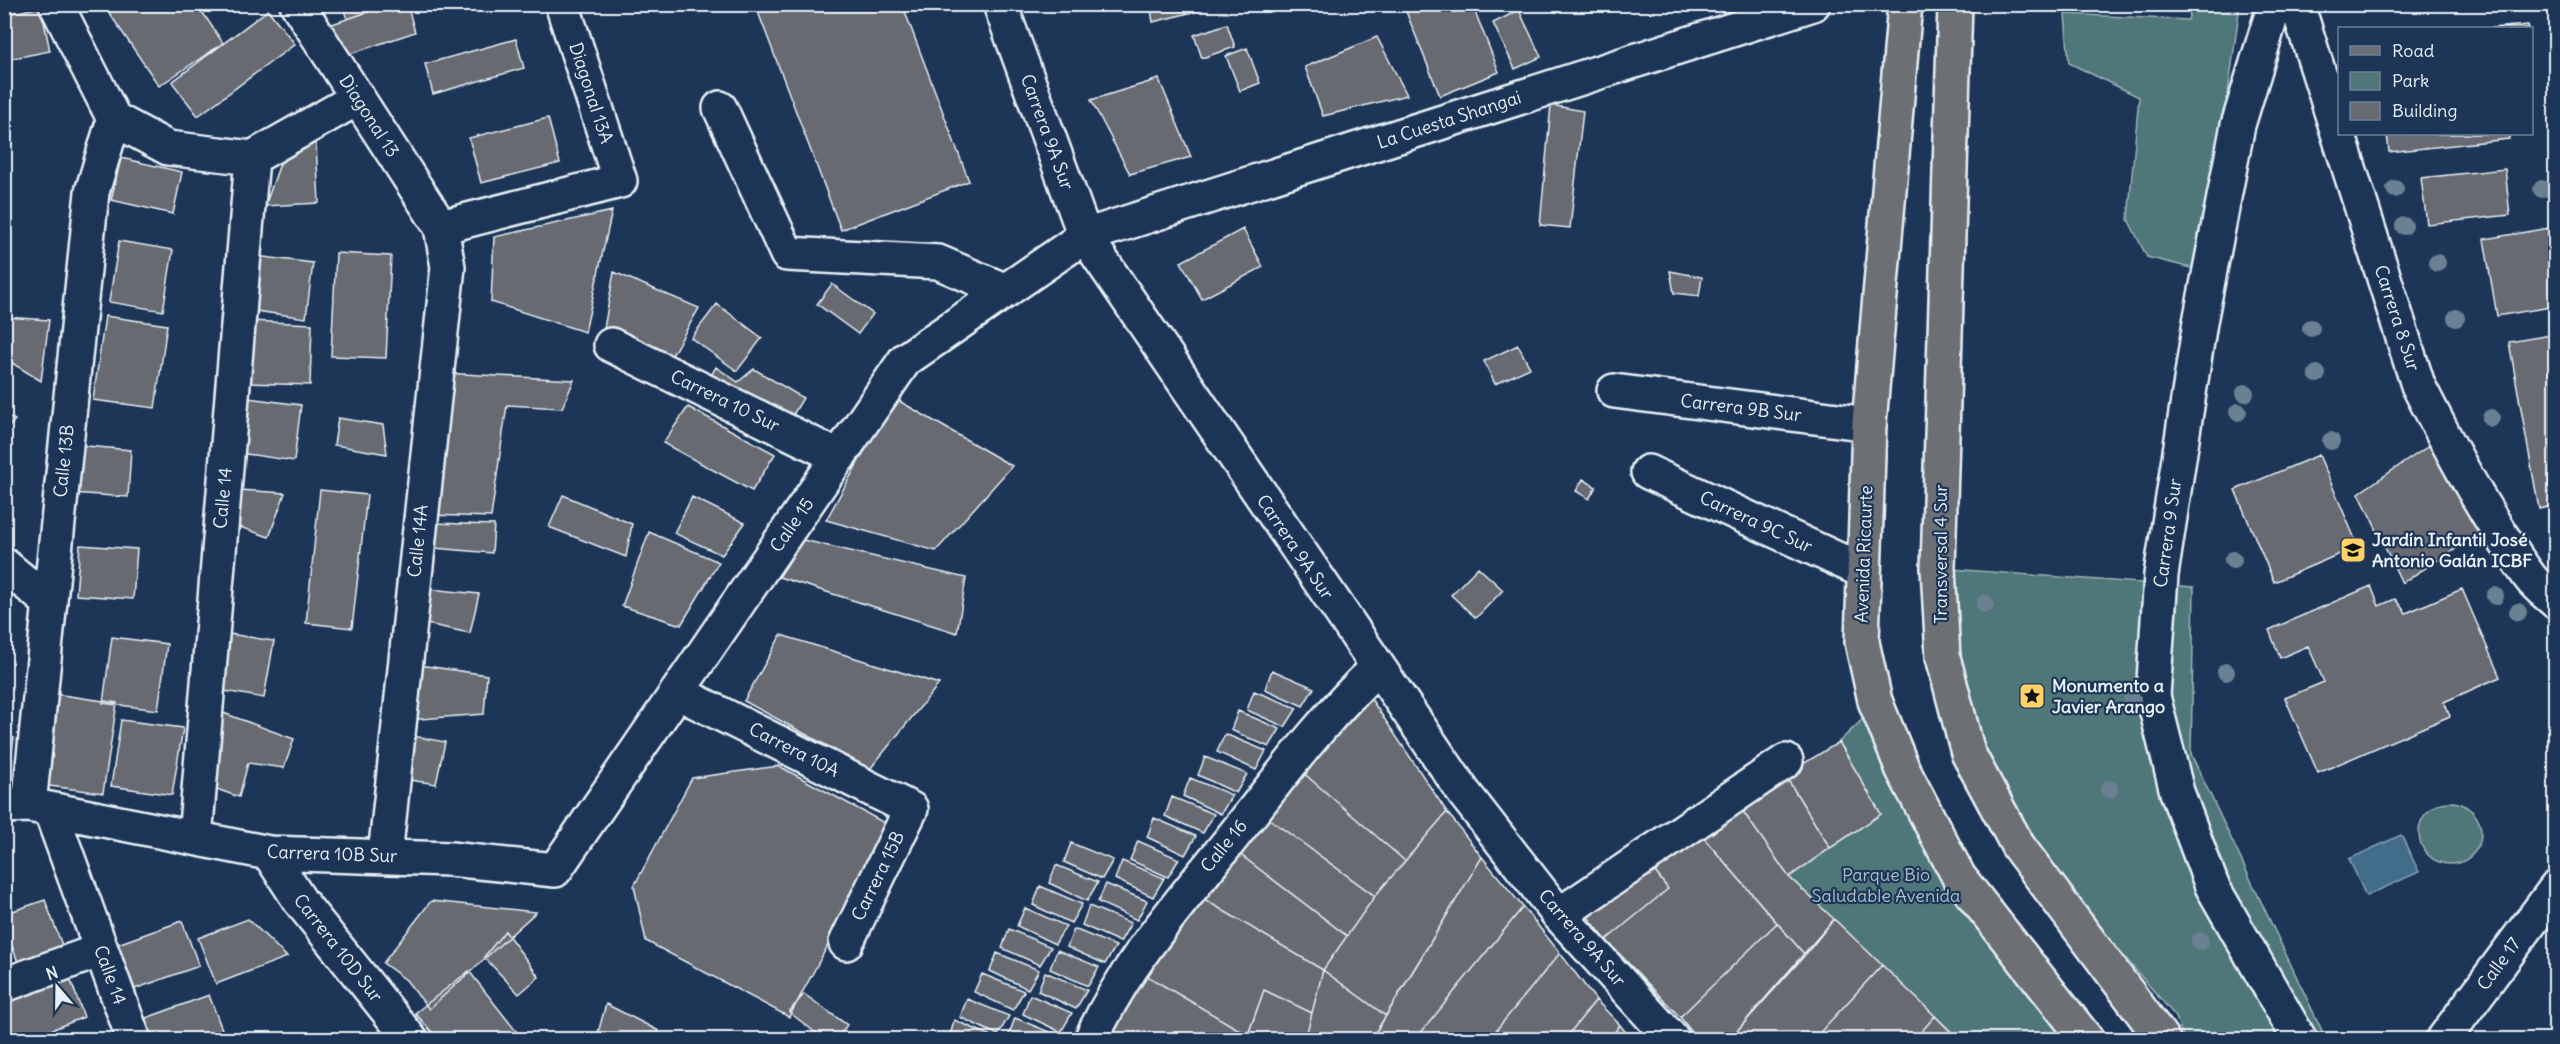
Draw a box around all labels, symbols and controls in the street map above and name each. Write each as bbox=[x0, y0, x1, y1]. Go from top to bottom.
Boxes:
legend bbox=[2338, 27, 2533, 135]
street label: Diagonal 13A bbox=[564, 39, 619, 146]
text: Road bbox=[2392, 39, 2435, 62]
text: Park bbox=[2392, 69, 2429, 92]
street label: Diagonal 13 bbox=[334, 70, 405, 161]
street label: Carrera 9A Sur bbox=[1016, 71, 1079, 194]
street label: La Cuesta Shangai bbox=[1374, 85, 1524, 154]
text: Building bbox=[2392, 99, 2457, 122]
street label: Carrera 8 Sur bbox=[2370, 262, 2426, 374]
street label: Carrera 10 Sur bbox=[667, 364, 784, 437]
street label: Carrera 9B Sur bbox=[1679, 389, 1804, 426]
street label: Calle 13B bbox=[48, 423, 79, 499]
street label: Calle 14 bbox=[208, 466, 237, 530]
street label: Carrera 9 Sur bbox=[2148, 476, 2187, 589]
street label: Transversal 4 Sur bbox=[1929, 484, 1952, 624]
street label: Carrera 9C Sur bbox=[1696, 485, 1817, 558]
street label: Avenida Ricaurte bbox=[1850, 485, 1877, 623]
street label: Carrera 9A Sur bbox=[1252, 490, 1339, 604]
street label: Calle 15 bbox=[765, 493, 819, 557]
street label: Calle 14A bbox=[402, 503, 433, 579]
place label: Jardín Infantil José Antonio Galán ICBF bbox=[2372, 528, 2533, 572]
school or university icon: Jardín Infantil José Antonio Galán ICBF bbox=[2338, 535, 2368, 565]
place label: Monumento a Javier Arango bbox=[2052, 674, 2165, 718]
place icon: Monumento a Javier Arango bbox=[2017, 681, 2047, 711]
street label: Carrera 10A bbox=[745, 717, 843, 782]
street label: Calle 16 bbox=[1195, 815, 1252, 877]
street label: Carrera 15B bbox=[846, 827, 909, 924]
street label: Carrera 10B Sur bbox=[266, 840, 398, 867]
park label: Parque Bio Saludable Avenida bbox=[1812, 863, 1960, 907]
street label: Carrera 9A Sur bbox=[1534, 884, 1631, 992]
street label: Carrera 10D Sur bbox=[289, 889, 388, 1007]
street label: Calle 17 bbox=[2472, 933, 2526, 995]
street label: Calle 14 bbox=[89, 942, 132, 1008]
north arrow bbox=[27, 957, 87, 1017]
text: N bbox=[43, 962, 60, 984]

